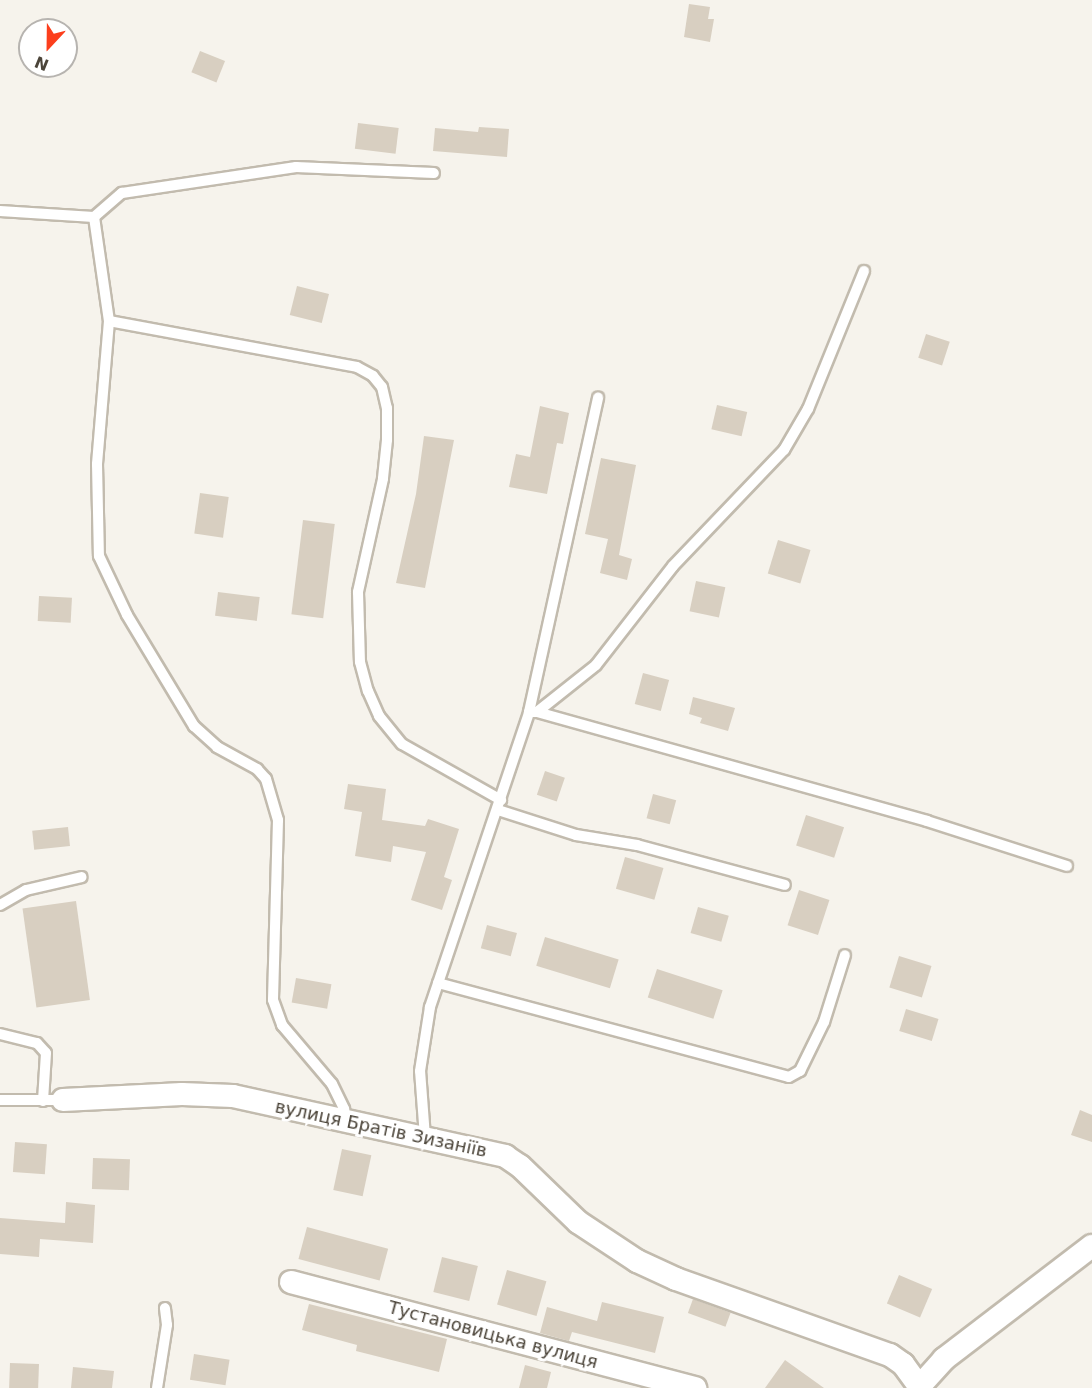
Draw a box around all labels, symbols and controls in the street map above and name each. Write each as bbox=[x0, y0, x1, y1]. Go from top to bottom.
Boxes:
north arrow bbox=[18, 18, 78, 78]
text: N bbox=[32, 52, 52, 75]
street label: вулиця Братів Зизаніїв bbox=[273, 1096, 489, 1162]
street label: Тустановицька вулиця bbox=[386, 1297, 600, 1373]

